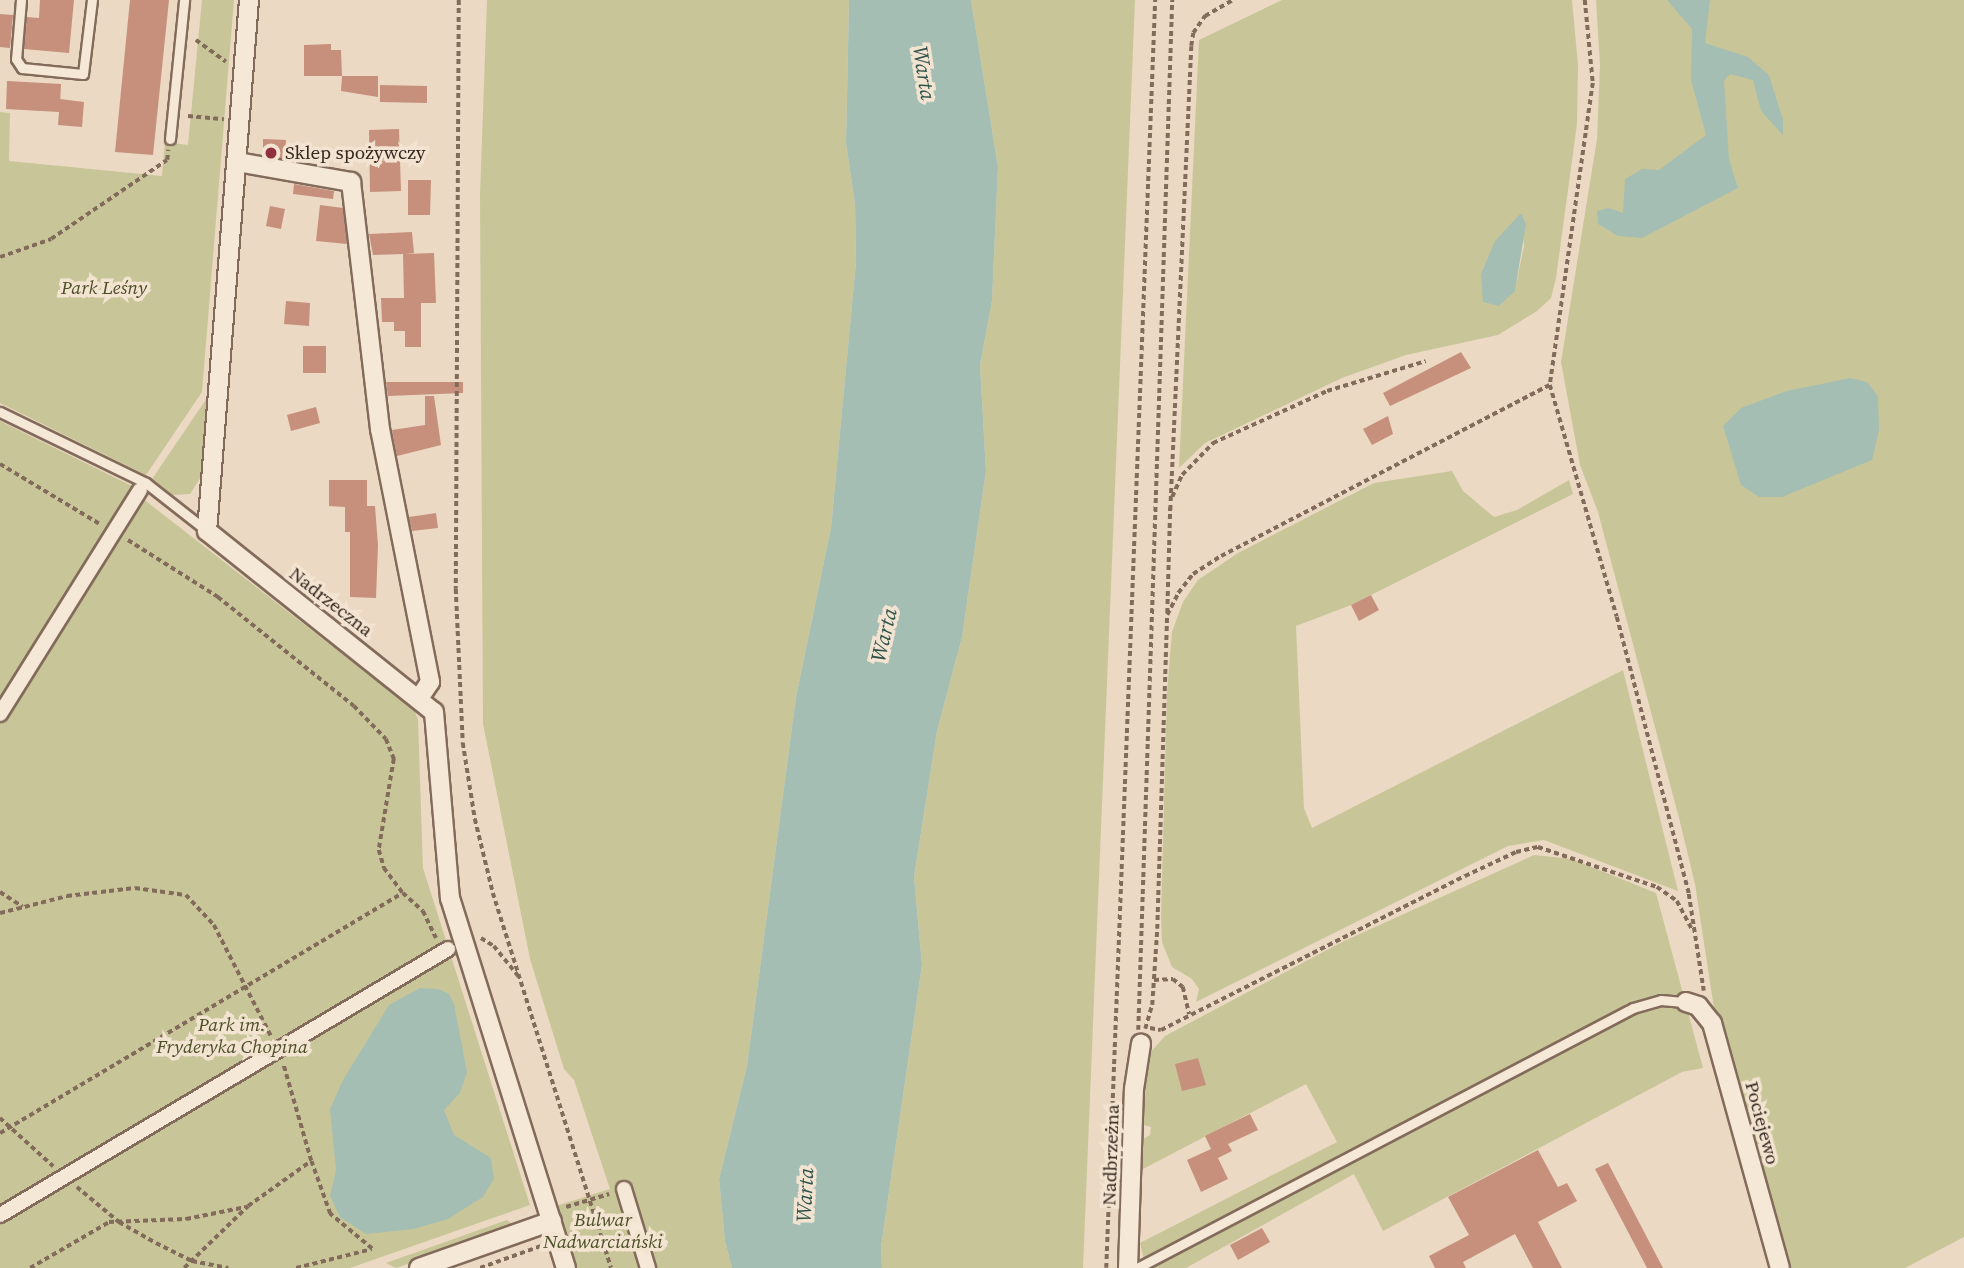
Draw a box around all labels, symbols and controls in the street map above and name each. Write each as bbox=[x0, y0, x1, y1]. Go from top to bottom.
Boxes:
water label: Warta bbox=[907, 44, 941, 102]
place label: Sklep spożywczy bbox=[285, 142, 426, 164]
marker: Sklep spożywczy bbox=[263, 145, 279, 161]
park label: Park Leśny bbox=[61, 277, 147, 299]
street label: Nadrzeczna bbox=[285, 562, 377, 642]
water label: Warta bbox=[866, 606, 902, 664]
park label: Park im. Fryderyka Chopina bbox=[156, 1014, 308, 1058]
street label: Pociejewo bbox=[1740, 1079, 1784, 1167]
street label: Nadbrzeżna bbox=[1098, 1104, 1124, 1206]
water label: Warta bbox=[791, 1167, 819, 1223]
park label: Bulwar Nadwarciański bbox=[543, 1209, 663, 1253]

